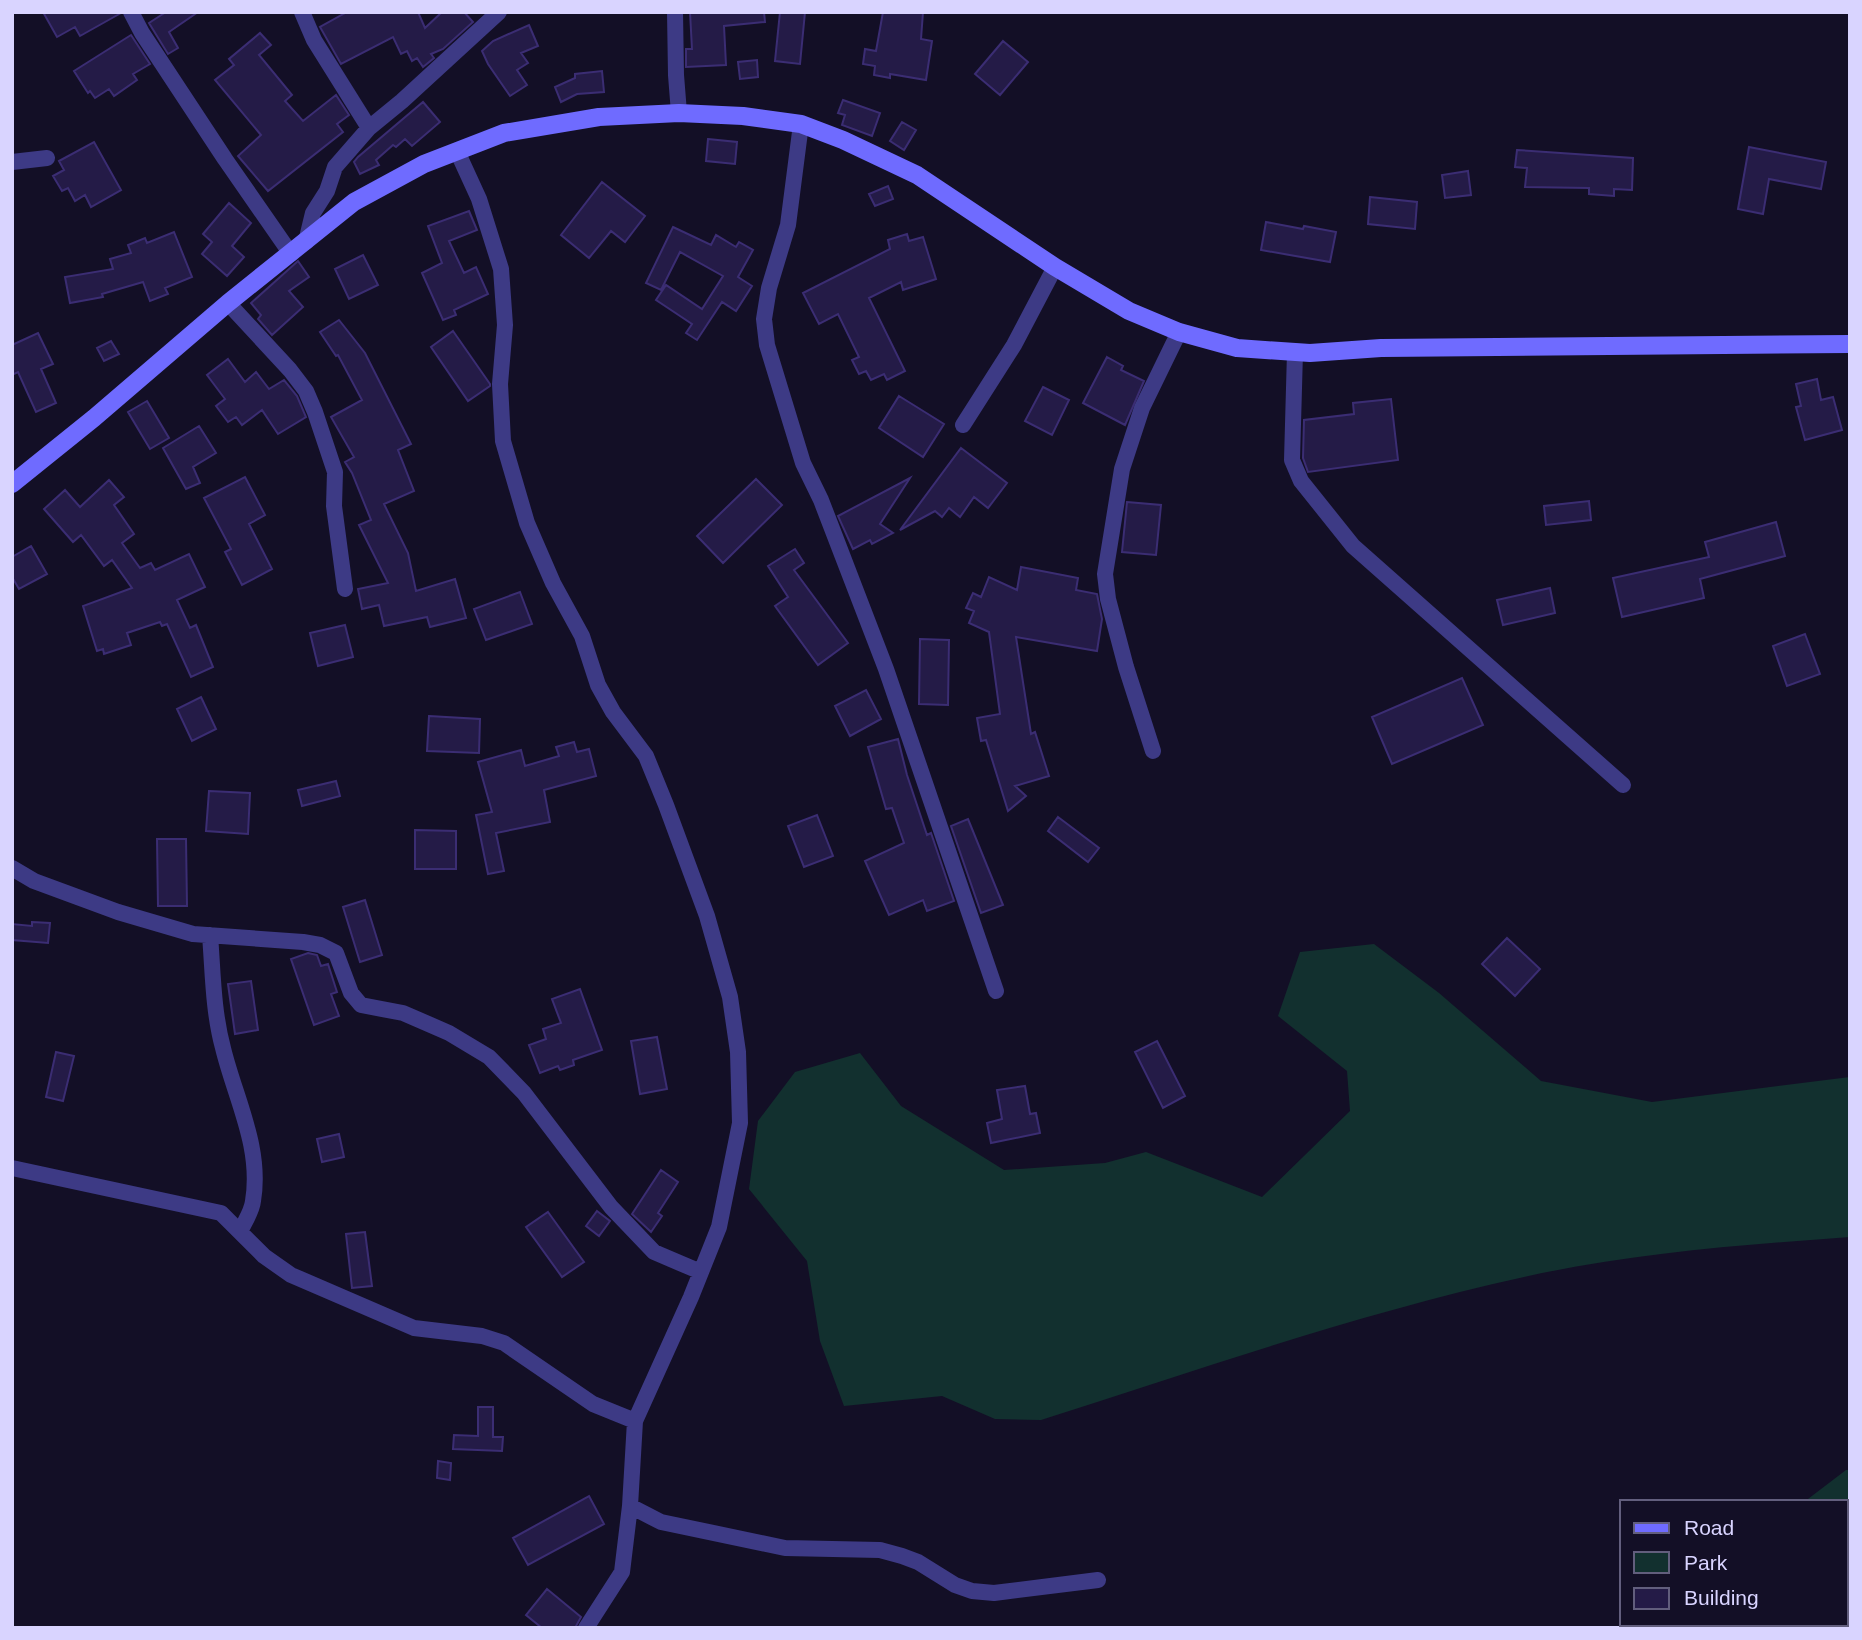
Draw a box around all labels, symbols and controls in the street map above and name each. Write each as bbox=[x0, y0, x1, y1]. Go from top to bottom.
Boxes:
legend bbox=[1620, 1500, 1848, 1626]
text: Road bbox=[1684, 1516, 1734, 1539]
text: Park bbox=[1684, 1551, 1728, 1574]
text: Building bbox=[1684, 1586, 1759, 1609]

